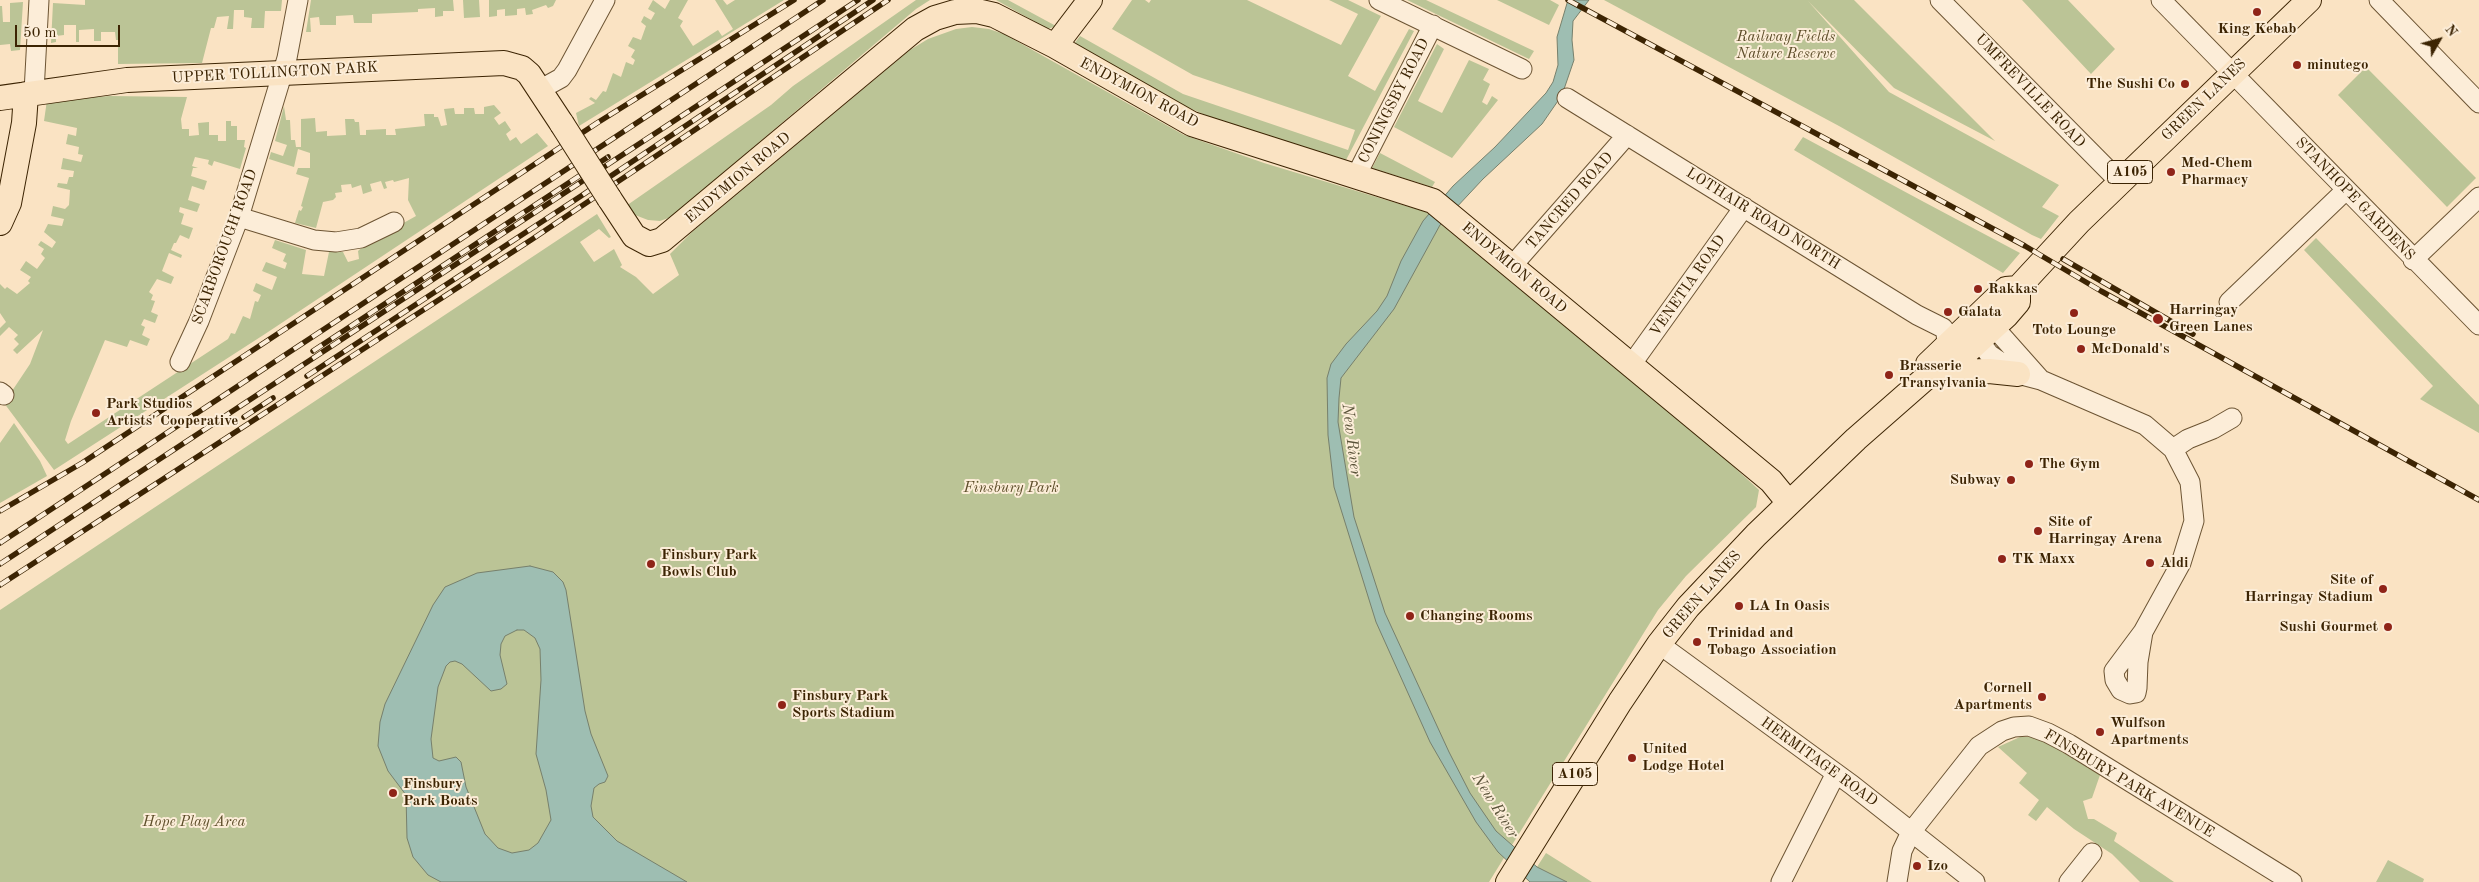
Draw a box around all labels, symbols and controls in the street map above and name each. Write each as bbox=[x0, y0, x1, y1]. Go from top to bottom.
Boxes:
marker: King Kebab bbox=[2251, 6, 2263, 18]
scale bar bbox=[18, 15, 122, 47]
north arrow bbox=[2414, 15, 2464, 65]
place label: King Kebab bbox=[2218, 20, 2296, 38]
text: N bbox=[2442, 22, 2460, 39]
text: 50 m bbox=[23, 26, 57, 41]
park label: Railway Fields Nature Reserve bbox=[1736, 28, 1836, 63]
street label: UMFREVILLE ROAD bbox=[1971, 30, 2089, 152]
street label: CONINGSBY ROAD bbox=[1355, 35, 1433, 167]
street label: ENDYMION ROAD bbox=[1076, 54, 1202, 132]
street label: GREEN LANES bbox=[2158, 55, 2250, 145]
place label: minutego bbox=[2307, 56, 2368, 74]
street label: UPPER TOLLINGTON PARK bbox=[171, 59, 379, 87]
marker: minutego bbox=[2291, 59, 2303, 71]
place label: The Sushi Co bbox=[2086, 75, 2175, 93]
marker: The Sushi Co bbox=[2179, 78, 2191, 90]
street label: ENDYMION ROAD bbox=[682, 129, 794, 227]
street label: STANHOPE GARDENS bbox=[2291, 134, 2419, 264]
street label: TANCRED ROAD bbox=[1523, 149, 1617, 253]
place label: Med-Chem Pharmacy bbox=[2181, 154, 2252, 189]
road number: A105 bbox=[2108, 160, 2152, 183]
street label: LOTHAIR ROAD NORTH bbox=[1683, 164, 1843, 274]
marker: Med-Chem Pharmacy bbox=[2165, 166, 2177, 178]
street label: SCARBOROUGH ROAD bbox=[188, 167, 262, 327]
street label: ENDYMION ROAD bbox=[1458, 219, 1570, 317]
street label: VENETIA ROAD bbox=[1646, 232, 1730, 340]
place label: Rakkas bbox=[1988, 280, 2037, 298]
marker: Rakkas bbox=[1972, 283, 1984, 295]
place label: Harringay Green Lanes bbox=[2169, 301, 2253, 336]
place label: Galata bbox=[1958, 303, 2002, 321]
marker: Galata bbox=[1942, 306, 1954, 318]
marker: Toto Lounge bbox=[2068, 307, 2080, 319]
marker: Harringay Green Lanes bbox=[2151, 312, 2165, 326]
place label: Toto Lounge bbox=[2032, 321, 2116, 339]
place label: McDonald's bbox=[2091, 340, 2169, 358]
marker: McDonald's bbox=[2075, 343, 2087, 355]
place label: Brasserie Transylvania bbox=[1899, 357, 1986, 392]
marker: Brasserie Transylvania bbox=[1883, 369, 1895, 381]
place label: Park Studios Artists' Cooperative bbox=[106, 395, 238, 430]
water label: New River bbox=[1337, 403, 1365, 477]
marker: Park Studios Artists' Cooperative bbox=[90, 407, 102, 419]
place label: The Gym bbox=[2039, 455, 2100, 473]
marker: The Gym bbox=[2023, 458, 2035, 470]
place label: Subway bbox=[1950, 471, 2001, 489]
marker: Subway bbox=[2005, 474, 2017, 486]
park label: Finsbury Park bbox=[963, 479, 1059, 497]
place label: Site of Harringay Arena bbox=[2048, 513, 2162, 548]
marker: Site of Harringay Arena bbox=[2032, 525, 2044, 537]
place label: Finsbury Park Bowls Club bbox=[661, 546, 757, 581]
street label: GREEN LANES bbox=[1659, 547, 1745, 643]
place label: TK Maxx bbox=[2012, 550, 2075, 568]
marker: TK Maxx bbox=[1996, 553, 2008, 565]
place label: Aldi bbox=[2160, 554, 2188, 572]
marker: Aldi bbox=[2144, 557, 2156, 569]
marker: Finsbury Park Bowls Club bbox=[645, 558, 657, 570]
place label: Site of Harringay Stadium bbox=[2245, 571, 2373, 606]
marker: Site of Harringay Stadium bbox=[2377, 583, 2389, 595]
place label: LA In Oasis bbox=[1749, 597, 1829, 615]
marker: LA In Oasis bbox=[1733, 600, 1745, 612]
place label: Changing Rooms bbox=[1420, 607, 1532, 625]
marker: Changing Rooms bbox=[1404, 610, 1416, 622]
place label: Sushi Gourmet bbox=[2279, 618, 2378, 636]
marker: Sushi Gourmet bbox=[2382, 621, 2394, 633]
place label: Trinidad and Tobago Association bbox=[1707, 624, 1837, 659]
marker: Trinidad and Tobago Association bbox=[1691, 636, 1703, 648]
place label: Cornell Apartments bbox=[1954, 679, 2032, 714]
place label: Finsbury Park Sports Stadium bbox=[792, 687, 895, 722]
marker: Cornell Apartments bbox=[2036, 691, 2048, 703]
marker: Finsbury Park Sports Stadium bbox=[776, 699, 788, 711]
street label: HERMITAGE ROAD bbox=[1757, 713, 1881, 811]
place label: Wulfson Apartments bbox=[2110, 714, 2188, 749]
street label: FINSBURY PARK AVENUE bbox=[2041, 726, 2217, 842]
marker: Wulfson Apartments bbox=[2094, 726, 2106, 738]
place label: United Lodge Hotel bbox=[1642, 740, 1724, 775]
marker: United Lodge Hotel bbox=[1626, 752, 1638, 764]
road number: A105 bbox=[1552, 762, 1598, 786]
water label: New River bbox=[1468, 770, 1522, 842]
place label: Finsbury Park Boats bbox=[403, 775, 477, 810]
marker: Finsbury Park Boats bbox=[387, 787, 399, 799]
park label: Hope Play Area bbox=[142, 813, 246, 831]
place label: Izo bbox=[1927, 857, 1948, 875]
marker: Izo bbox=[1911, 860, 1923, 872]

